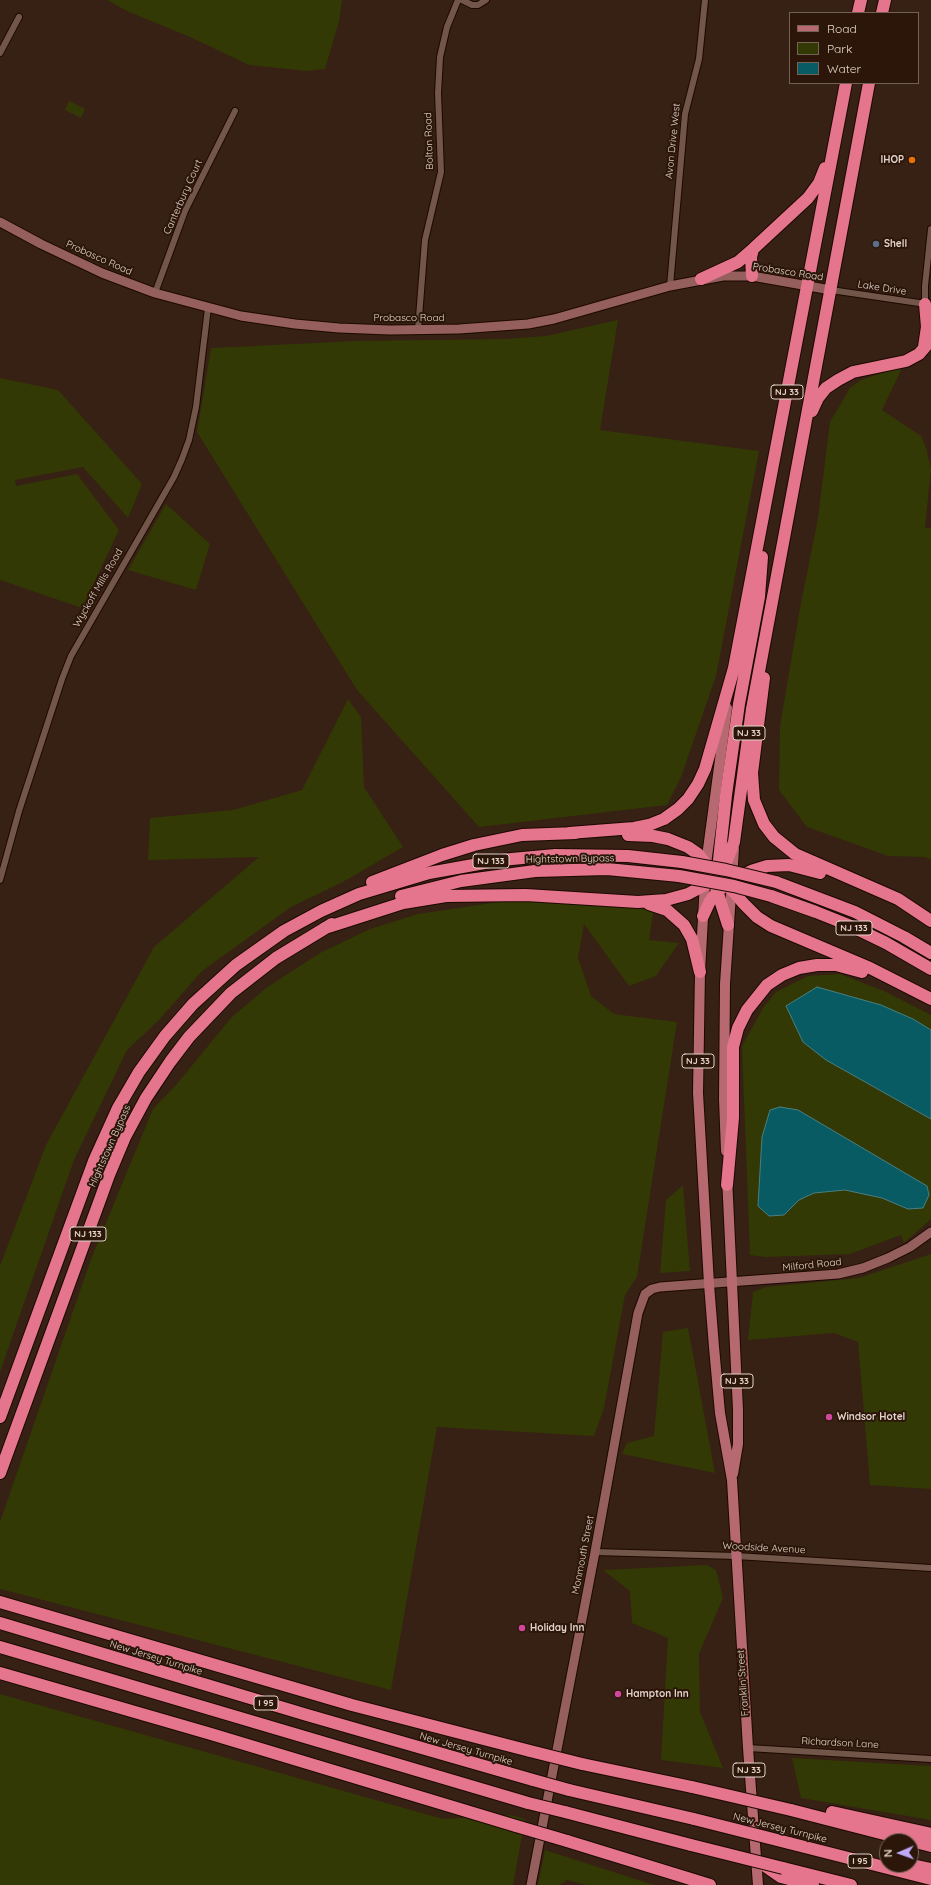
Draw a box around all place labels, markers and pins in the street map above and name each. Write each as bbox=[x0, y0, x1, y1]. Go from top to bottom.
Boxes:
place label: IHOP bbox=[880, 154, 904, 166]
marker: IHOP bbox=[907, 155, 917, 165]
place label: Shell bbox=[884, 238, 907, 250]
marker: Shell bbox=[871, 239, 881, 249]
place label: Windsor Hotel bbox=[837, 1411, 905, 1423]
marker: Windsor Hotel bbox=[824, 1412, 834, 1422]
place label: Holiday Inn bbox=[530, 1622, 584, 1634]
marker: Holiday Inn bbox=[517, 1623, 527, 1633]
place label: Hampton Inn bbox=[626, 1688, 689, 1700]
marker: Hampton Inn bbox=[613, 1689, 623, 1699]

